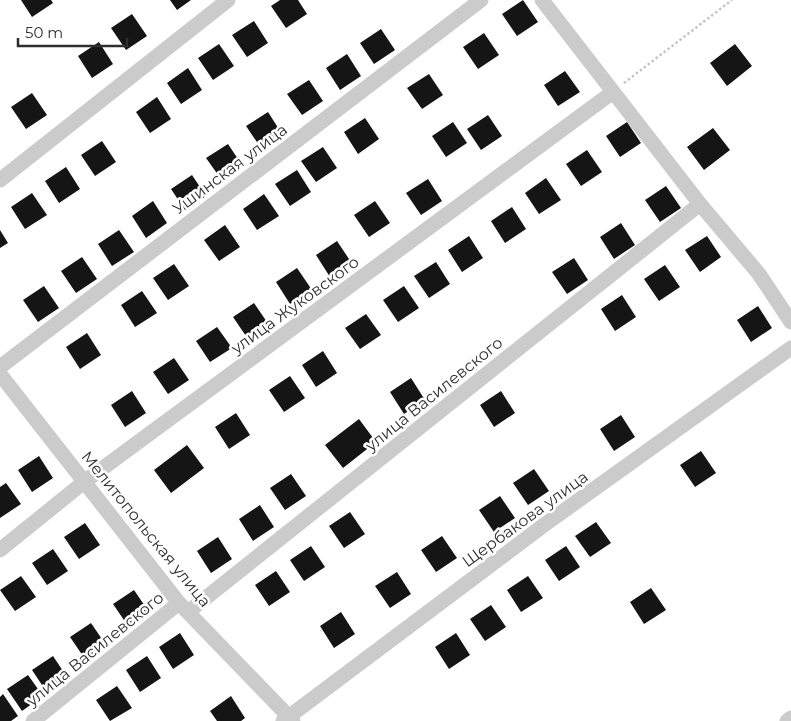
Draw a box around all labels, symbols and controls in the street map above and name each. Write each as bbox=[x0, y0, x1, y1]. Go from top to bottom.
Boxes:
scale bar bbox=[18, 15, 126, 47]
text: 50 m bbox=[25, 23, 63, 42]
street label: Ушинская улица bbox=[169, 120, 291, 218]
street label: улица Жуковского bbox=[227, 252, 363, 358]
street label: улица Василевского bbox=[361, 333, 506, 456]
street label: Мелитопольская улица bbox=[77, 447, 215, 611]
street label: Щербакова улица bbox=[458, 467, 592, 571]
street label: улица Василевского bbox=[22, 588, 167, 711]

